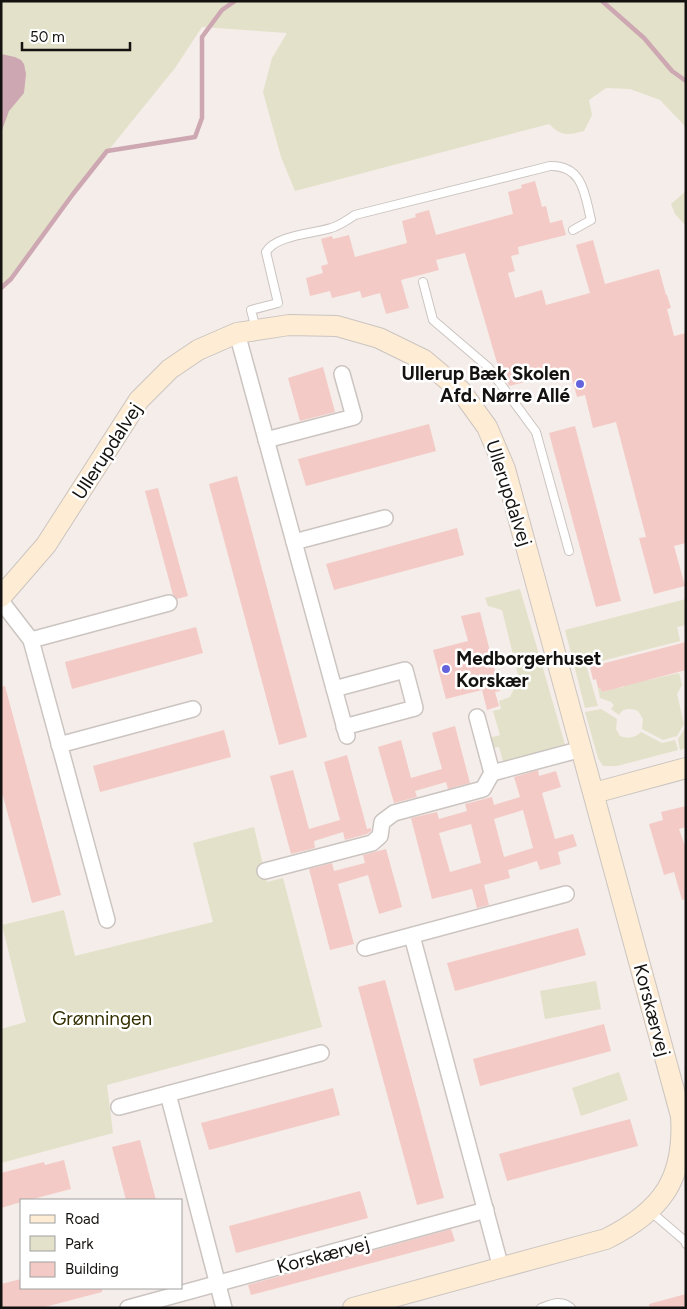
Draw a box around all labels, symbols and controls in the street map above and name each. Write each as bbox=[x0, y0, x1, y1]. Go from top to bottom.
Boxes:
scale bar bbox=[22, 20, 130, 52]
text: 50 m bbox=[30, 28, 65, 46]
place label: Ullerup Bæk Skolen Afd. Nørre Allé bbox=[402, 362, 570, 407]
marker: Ullerup Bæk Skolen Afd. Nørre Allé bbox=[574, 378, 586, 390]
street label: Ullerupdalvej bbox=[67, 398, 147, 504]
street label: Ullerupdalvej bbox=[481, 437, 537, 549]
place label: Medborgerhuset Korskær bbox=[456, 647, 602, 692]
marker: Medborgerhuset Korskær bbox=[440, 663, 452, 675]
street label: Korskærvej bbox=[629, 961, 675, 1059]
park label: Grønningen bbox=[52, 1007, 152, 1030]
legend bbox=[20, 1199, 182, 1289]
text: Road bbox=[65, 1210, 100, 1228]
street label: Korskærvej bbox=[274, 1232, 372, 1278]
text: Park bbox=[65, 1235, 94, 1253]
text: Building bbox=[65, 1260, 119, 1278]

